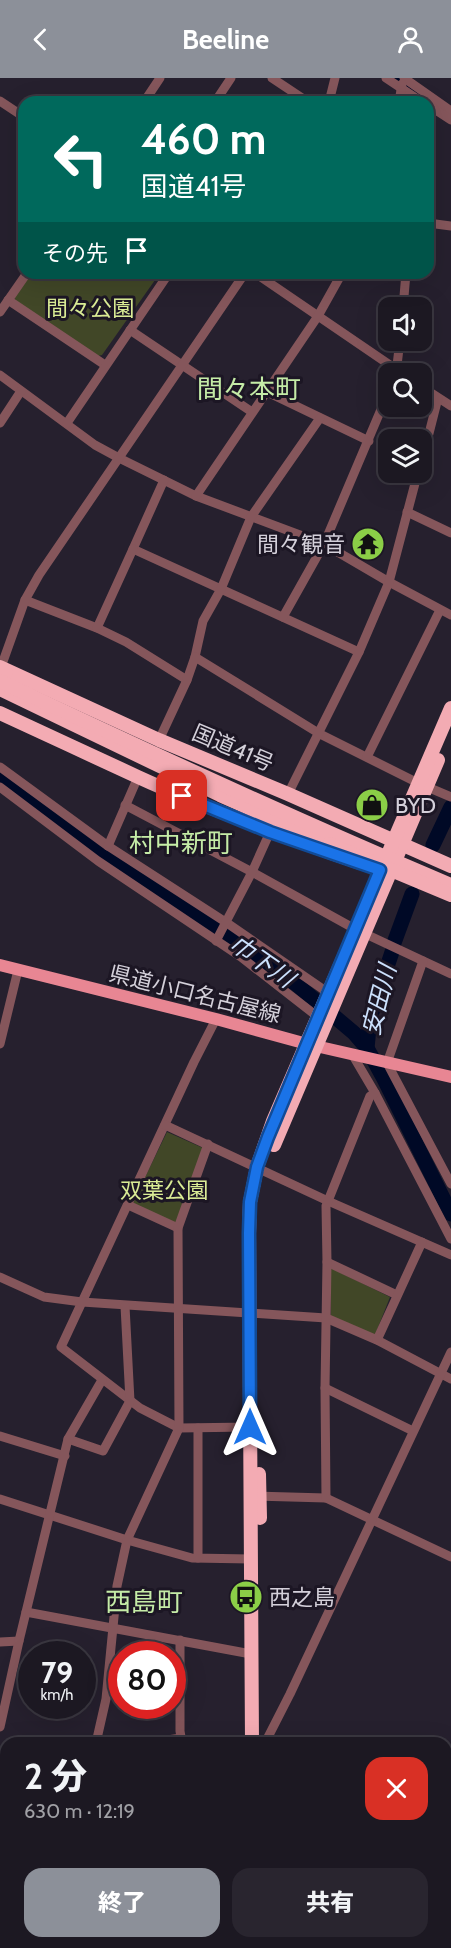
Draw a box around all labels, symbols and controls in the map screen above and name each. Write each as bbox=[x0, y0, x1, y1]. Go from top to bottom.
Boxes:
icon: back bbox=[24, 23, 57, 56]
text: Beeline bbox=[182, 23, 269, 56]
icon: person bbox=[394, 23, 427, 56]
text: 460 m bbox=[141, 113, 266, 165]
icon: left bbox=[42, 120, 120, 198]
text: 国道41号 bbox=[141, 170, 246, 203]
icon: arrive bbox=[120, 234, 153, 267]
text: その先 bbox=[42, 240, 108, 267]
park label: 間々公園 bbox=[46, 295, 134, 322]
map controls bbox=[378, 297, 432, 483]
button: sound bbox=[378, 297, 432, 351]
button: search bbox=[378, 363, 432, 417]
district label: 間々本町 bbox=[197, 373, 301, 405]
button: layers bbox=[378, 429, 432, 483]
temple icon: 間々観音 bbox=[350, 526, 386, 562]
place label: 間々観音 bbox=[257, 531, 345, 558]
street label: 国道41号 bbox=[188, 719, 278, 777]
pin bbox=[156, 770, 207, 821]
icon: arrive bbox=[165, 779, 198, 812]
shop icon: BYD bbox=[354, 787, 390, 823]
place label: BYD bbox=[395, 792, 436, 819]
district label: 村中新町 bbox=[129, 827, 233, 859]
water label: 巾下川 bbox=[224, 928, 302, 995]
water label: 安田川 bbox=[356, 959, 403, 1038]
street label: 県道小口名古屋線 bbox=[106, 960, 284, 1028]
park label: 双葉公園 bbox=[120, 1177, 208, 1204]
position arrow bbox=[218, 1395, 282, 1459]
bus stop icon: 西之島 bbox=[228, 1579, 264, 1615]
place label: 西之島 bbox=[269, 1584, 335, 1611]
district label: 西島町 bbox=[105, 1586, 183, 1618]
speed limit sign: 80 bbox=[108, 1641, 186, 1719]
text: 79 bbox=[41, 1654, 73, 1691]
text: km/h bbox=[41, 1686, 73, 1704]
text: 2 分 bbox=[24, 1754, 87, 1798]
button: close bbox=[365, 1757, 428, 1820]
text: 630 m · 12:19 bbox=[24, 1799, 135, 1823]
button: 終了 bbox=[24, 1868, 220, 1937]
button: 共有 bbox=[232, 1868, 428, 1937]

